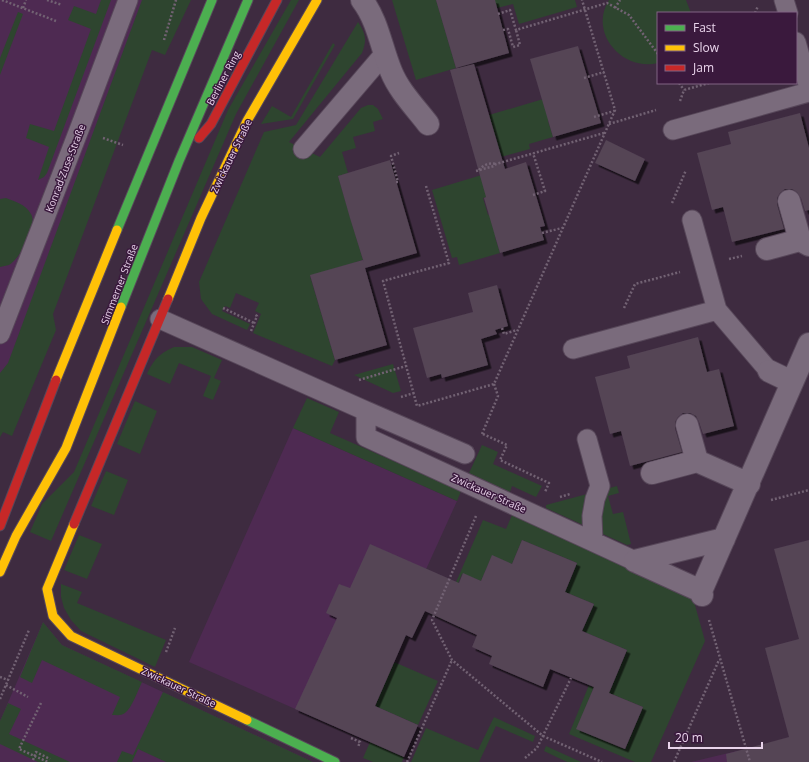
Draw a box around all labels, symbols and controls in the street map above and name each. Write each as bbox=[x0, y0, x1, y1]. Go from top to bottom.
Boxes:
legend bbox=[657, 12, 797, 84]
text: Fast bbox=[693, 19, 716, 36]
text: Slow bbox=[693, 39, 720, 56]
street label: Berliner Ring bbox=[203, 48, 244, 108]
text: Jam bbox=[692, 59, 714, 76]
street label: Zwickauer Straße bbox=[207, 116, 255, 195]
street label: Konrad-Zuse-Straße bbox=[42, 122, 88, 214]
street label: Simmerner Straße bbox=[97, 241, 141, 326]
street label: Zwickauer Straße bbox=[449, 470, 529, 516]
street label: Zwickauer Straße bbox=[140, 664, 219, 711]
scale bar bbox=[669, 724, 762, 750]
text: 20 m bbox=[675, 729, 703, 746]

